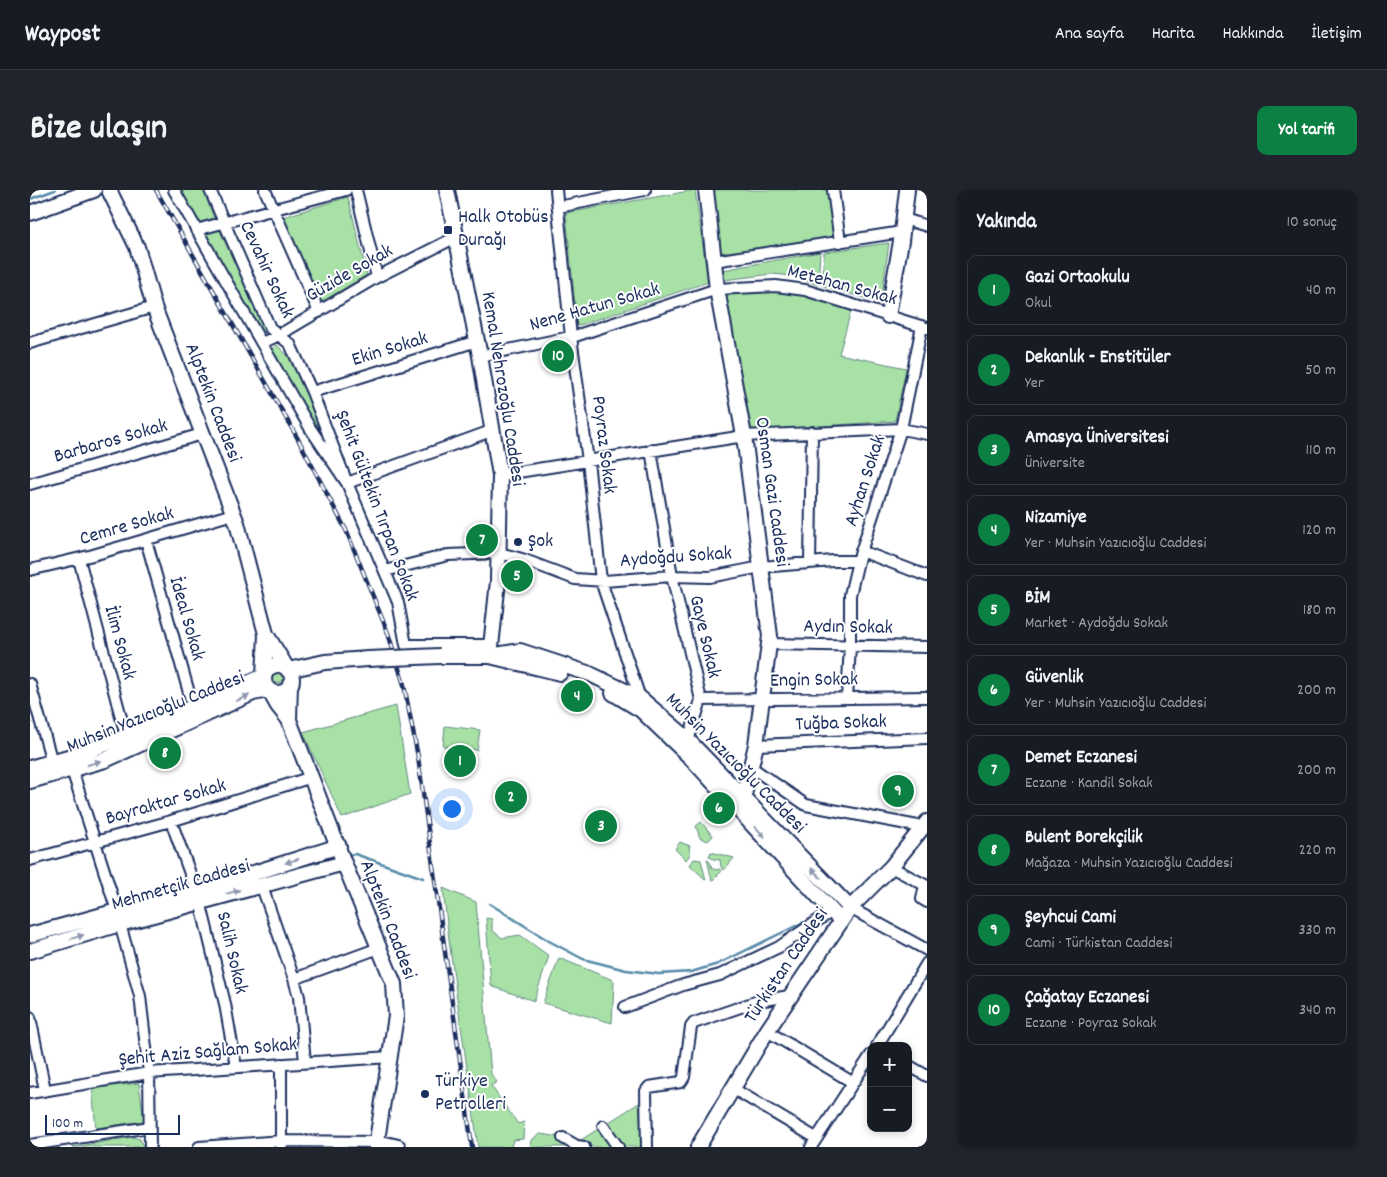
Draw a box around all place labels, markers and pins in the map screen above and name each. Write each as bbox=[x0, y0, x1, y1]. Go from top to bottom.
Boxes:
place label: Halk Otobüs Durağı bbox=[458, 204, 549, 255]
marker: Halk Otobüs Durağı bbox=[442, 224, 454, 236]
pin: 10 bbox=[542, 337, 574, 375]
pin: 7 bbox=[466, 521, 498, 559]
place label: Şok bbox=[528, 528, 553, 556]
marker: Şok bbox=[512, 536, 524, 548]
pin: 5 bbox=[501, 557, 533, 595]
pin: 4 bbox=[561, 677, 593, 715]
pin: 8 bbox=[149, 734, 181, 772]
pin: 1 bbox=[444, 742, 476, 780]
pin: 9 bbox=[882, 772, 914, 810]
pin: 2 bbox=[495, 778, 527, 816]
pin: 6 bbox=[703, 789, 735, 827]
pin: 3 bbox=[585, 807, 617, 845]
place label: Türkiye Petrolleri bbox=[435, 1068, 506, 1119]
marker: Türkiye Petrolleri bbox=[419, 1088, 431, 1100]

